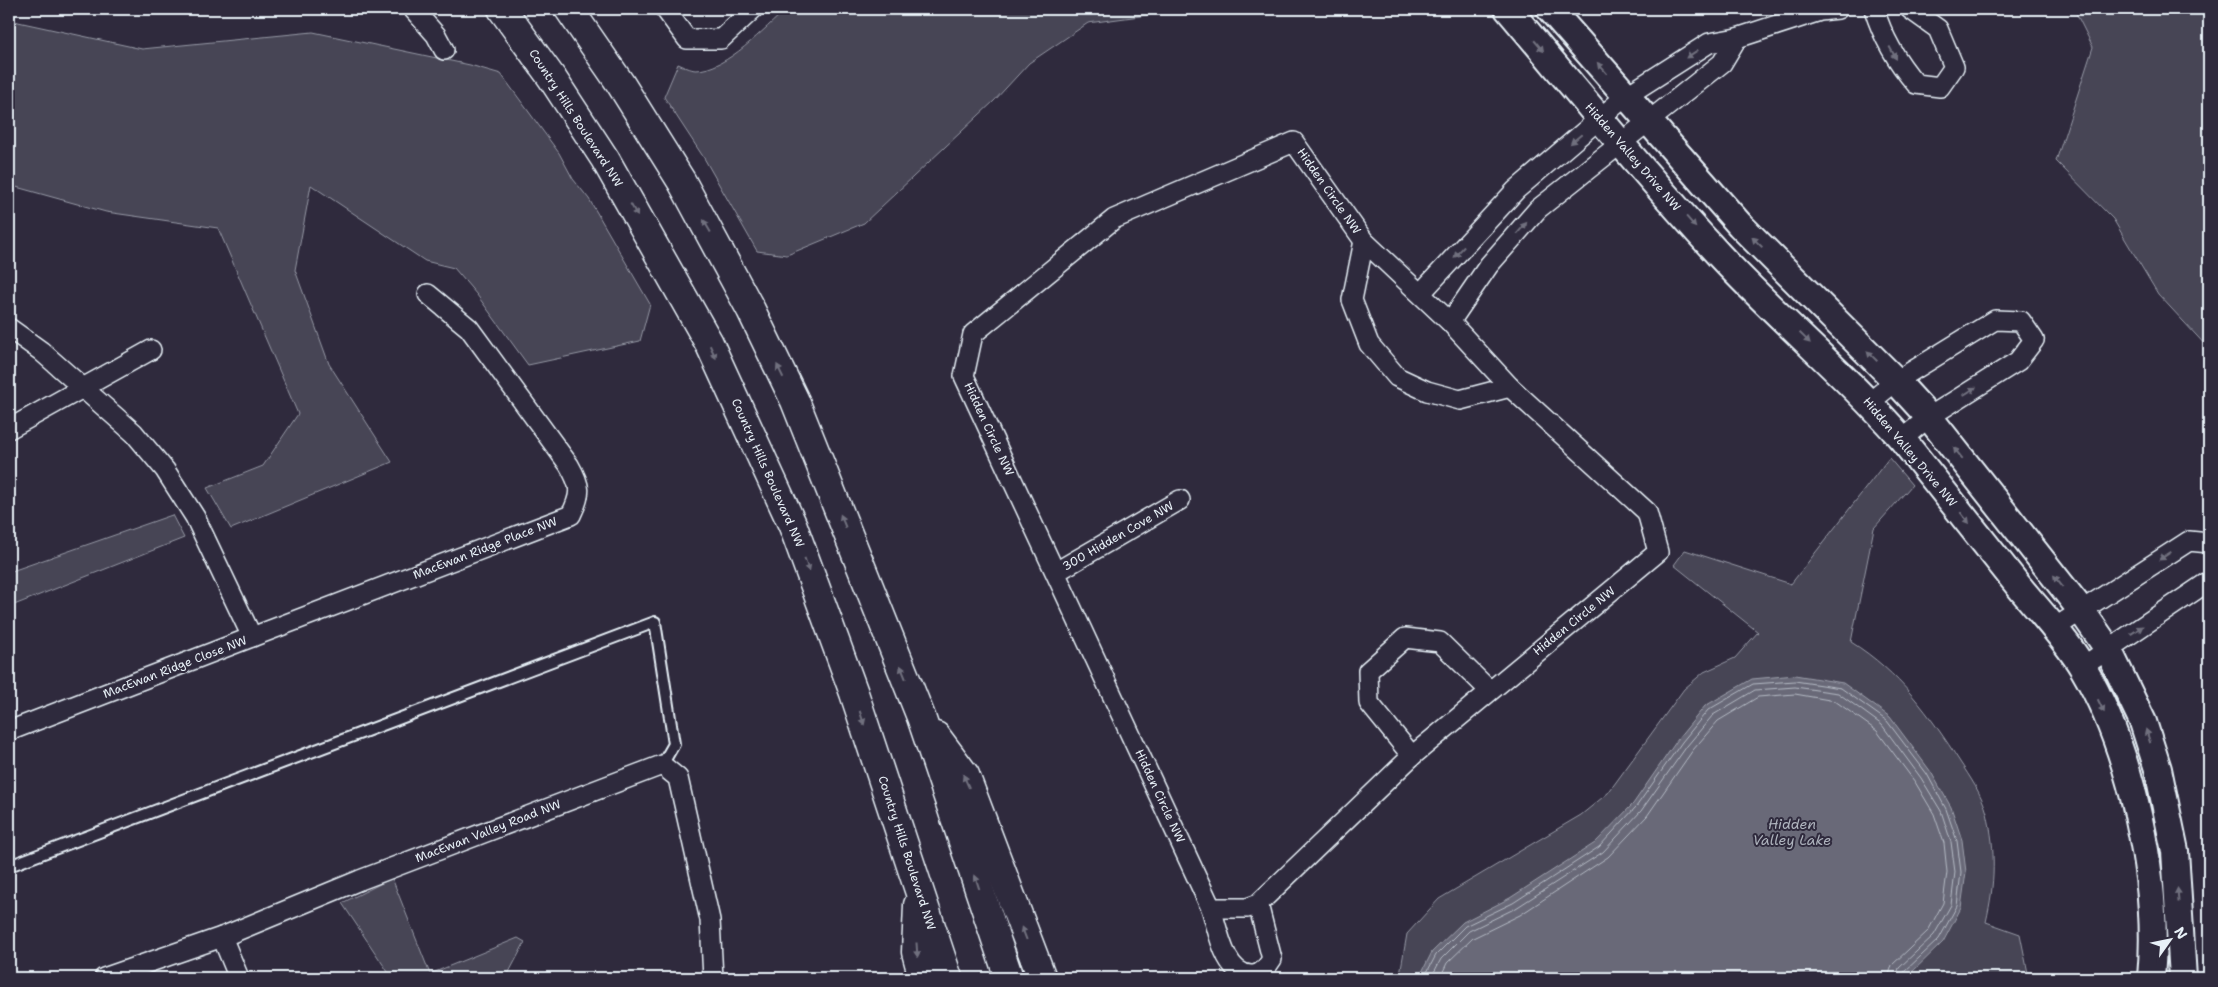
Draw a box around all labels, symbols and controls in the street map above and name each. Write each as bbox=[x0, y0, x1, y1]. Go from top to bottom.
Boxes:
one-way arrow bbox=[1534, 39, 1545, 52]
street label: Country Hills Boulevard NW bbox=[525, 46, 627, 190]
one-way arrow bbox=[1889, 46, 1897, 61]
one-way arrow bbox=[1685, 49, 1698, 59]
one-way arrow bbox=[1596, 62, 1607, 75]
street label: Hidden Valley Drive NW bbox=[1582, 99, 1684, 215]
one-way arrow bbox=[1570, 134, 1583, 145]
street label: Hidden Circle NW bbox=[1293, 145, 1365, 237]
one-way arrow bbox=[630, 204, 639, 217]
one-way arrow bbox=[1685, 216, 1697, 228]
one-way arrow bbox=[702, 219, 711, 233]
one-way arrow bbox=[1516, 222, 1528, 234]
one-way arrow bbox=[1751, 236, 1763, 248]
one-way arrow bbox=[1453, 246, 1465, 258]
one-way arrow bbox=[1798, 332, 1810, 344]
one-way arrow bbox=[710, 345, 718, 359]
one-way arrow bbox=[1866, 351, 1878, 363]
one-way arrow bbox=[776, 364, 784, 378]
street label: Hidden Circle NW bbox=[960, 380, 1018, 478]
one-way arrow bbox=[1964, 387, 1977, 396]
street label: Hidden Valley Drive NW bbox=[1859, 394, 1961, 510]
street label: Country Hills Boulevard NW bbox=[728, 396, 808, 550]
one-way arrow bbox=[1952, 447, 1963, 460]
street label: 300 Hidden Cove NW bbox=[1059, 498, 1177, 574]
one-way arrow bbox=[1959, 511, 1970, 524]
street label: MacEwan Ridge Place NW bbox=[411, 513, 559, 583]
one-way arrow bbox=[839, 513, 847, 528]
one-way arrow bbox=[2159, 552, 2172, 561]
one-way arrow bbox=[803, 558, 811, 573]
one-way arrow bbox=[2052, 575, 2063, 588]
street label: Hidden Circle NW bbox=[1530, 583, 1618, 659]
one-way arrow bbox=[2130, 625, 2144, 635]
street label: MacEwan Ridge Close NW bbox=[101, 632, 249, 702]
one-way arrow bbox=[899, 664, 907, 679]
one-way arrow bbox=[2096, 698, 2105, 713]
one-way arrow bbox=[859, 710, 866, 725]
one-way arrow bbox=[2143, 728, 2151, 743]
street label: Hidden Circle NW bbox=[1131, 747, 1189, 845]
street label: Country Hills Boulevard NW bbox=[874, 774, 940, 932]
one-way arrow bbox=[962, 774, 970, 788]
street label: MacEwan Valley Road NW bbox=[413, 796, 563, 866]
water label: Hidden Valley Lake bbox=[1753, 815, 1831, 849]
one-way arrow bbox=[972, 874, 980, 889]
one-way arrow bbox=[2173, 886, 2181, 902]
north arrow bbox=[2146, 914, 2196, 964]
text: N bbox=[2170, 923, 2191, 942]
one-way arrow bbox=[1020, 925, 1027, 940]
one-way arrow bbox=[914, 942, 922, 958]

